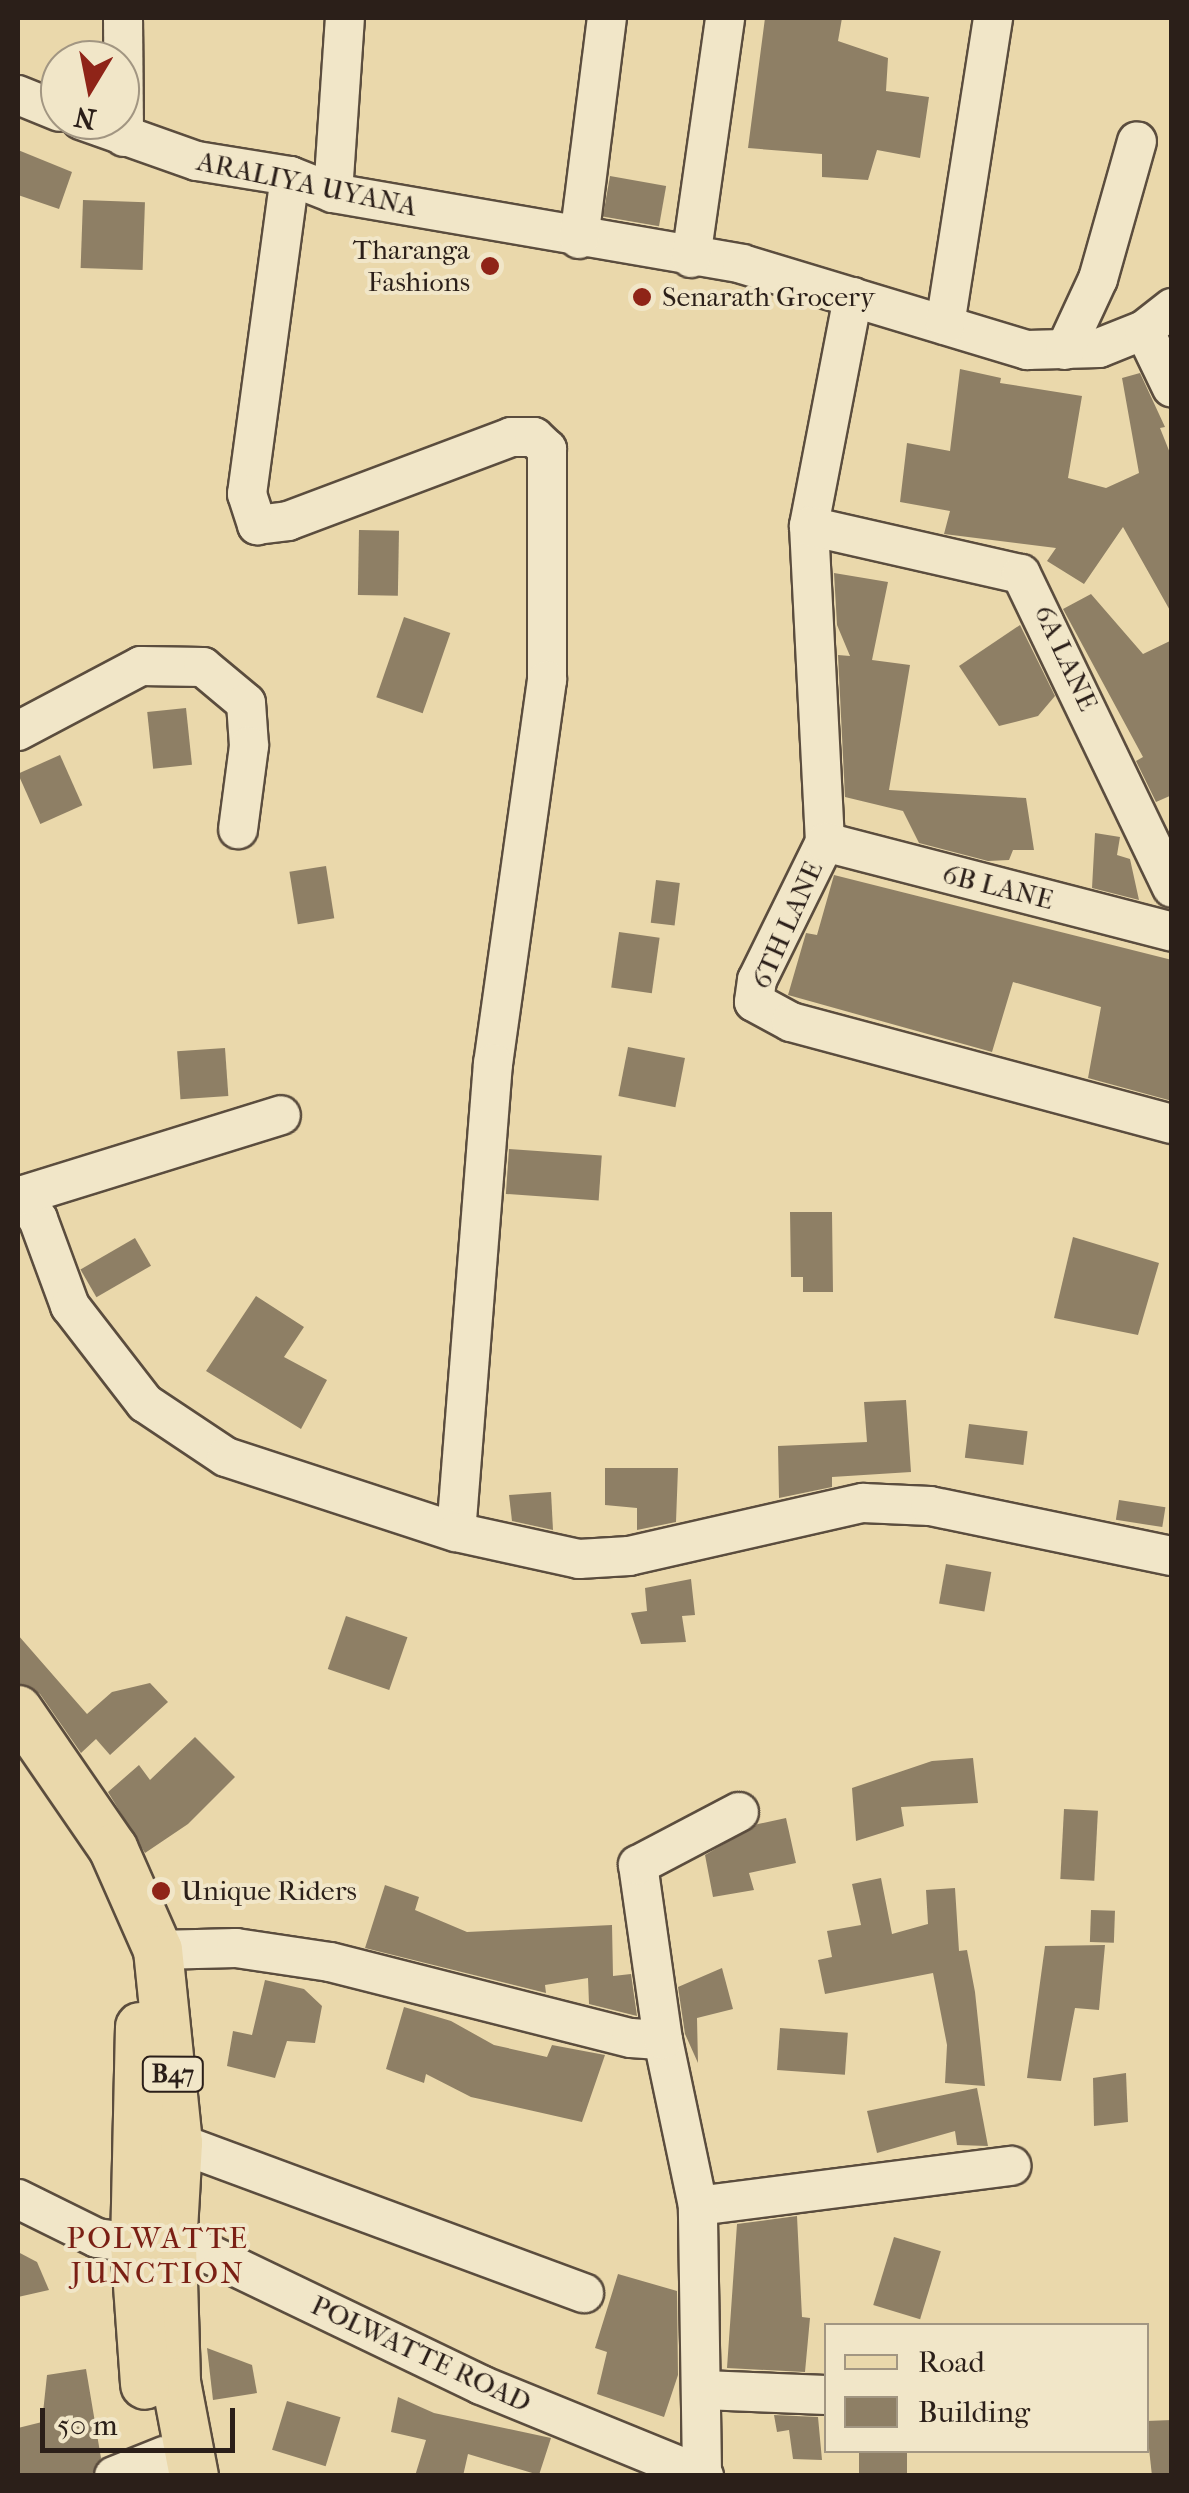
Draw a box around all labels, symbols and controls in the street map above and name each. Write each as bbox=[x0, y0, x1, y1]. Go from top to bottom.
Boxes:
north arrow bbox=[40, 40, 140, 140]
text: N bbox=[72, 100, 98, 136]
street label: ARALIYA UYANA bbox=[194, 144, 420, 224]
place label: Tharanga Fashions bbox=[353, 233, 470, 299]
marker: Tharanga Fashions bbox=[479, 255, 501, 277]
place label: Senarath Grocery bbox=[662, 280, 875, 314]
marker: Senarath Grocery bbox=[631, 286, 653, 308]
street label: 6A LANE bbox=[1027, 600, 1105, 716]
street label: 6TH LANE bbox=[744, 856, 830, 994]
street label: 6B LANE bbox=[939, 857, 1057, 917]
place label: Unique Riders bbox=[181, 1874, 357, 1908]
marker: Unique Riders bbox=[150, 1880, 172, 1902]
road number: B47 bbox=[140, 2054, 206, 2094]
district label: POLWATTE JUNCTION bbox=[67, 2221, 249, 2292]
street label: POLWATTE ROAD bbox=[306, 2288, 536, 2420]
legend bbox=[824, 2323, 1149, 2453]
text: Road bbox=[918, 2345, 985, 2380]
scale bar bbox=[45, 2388, 240, 2450]
text: Building bbox=[918, 2395, 1030, 2430]
text: 50 m bbox=[57, 2408, 118, 2443]

